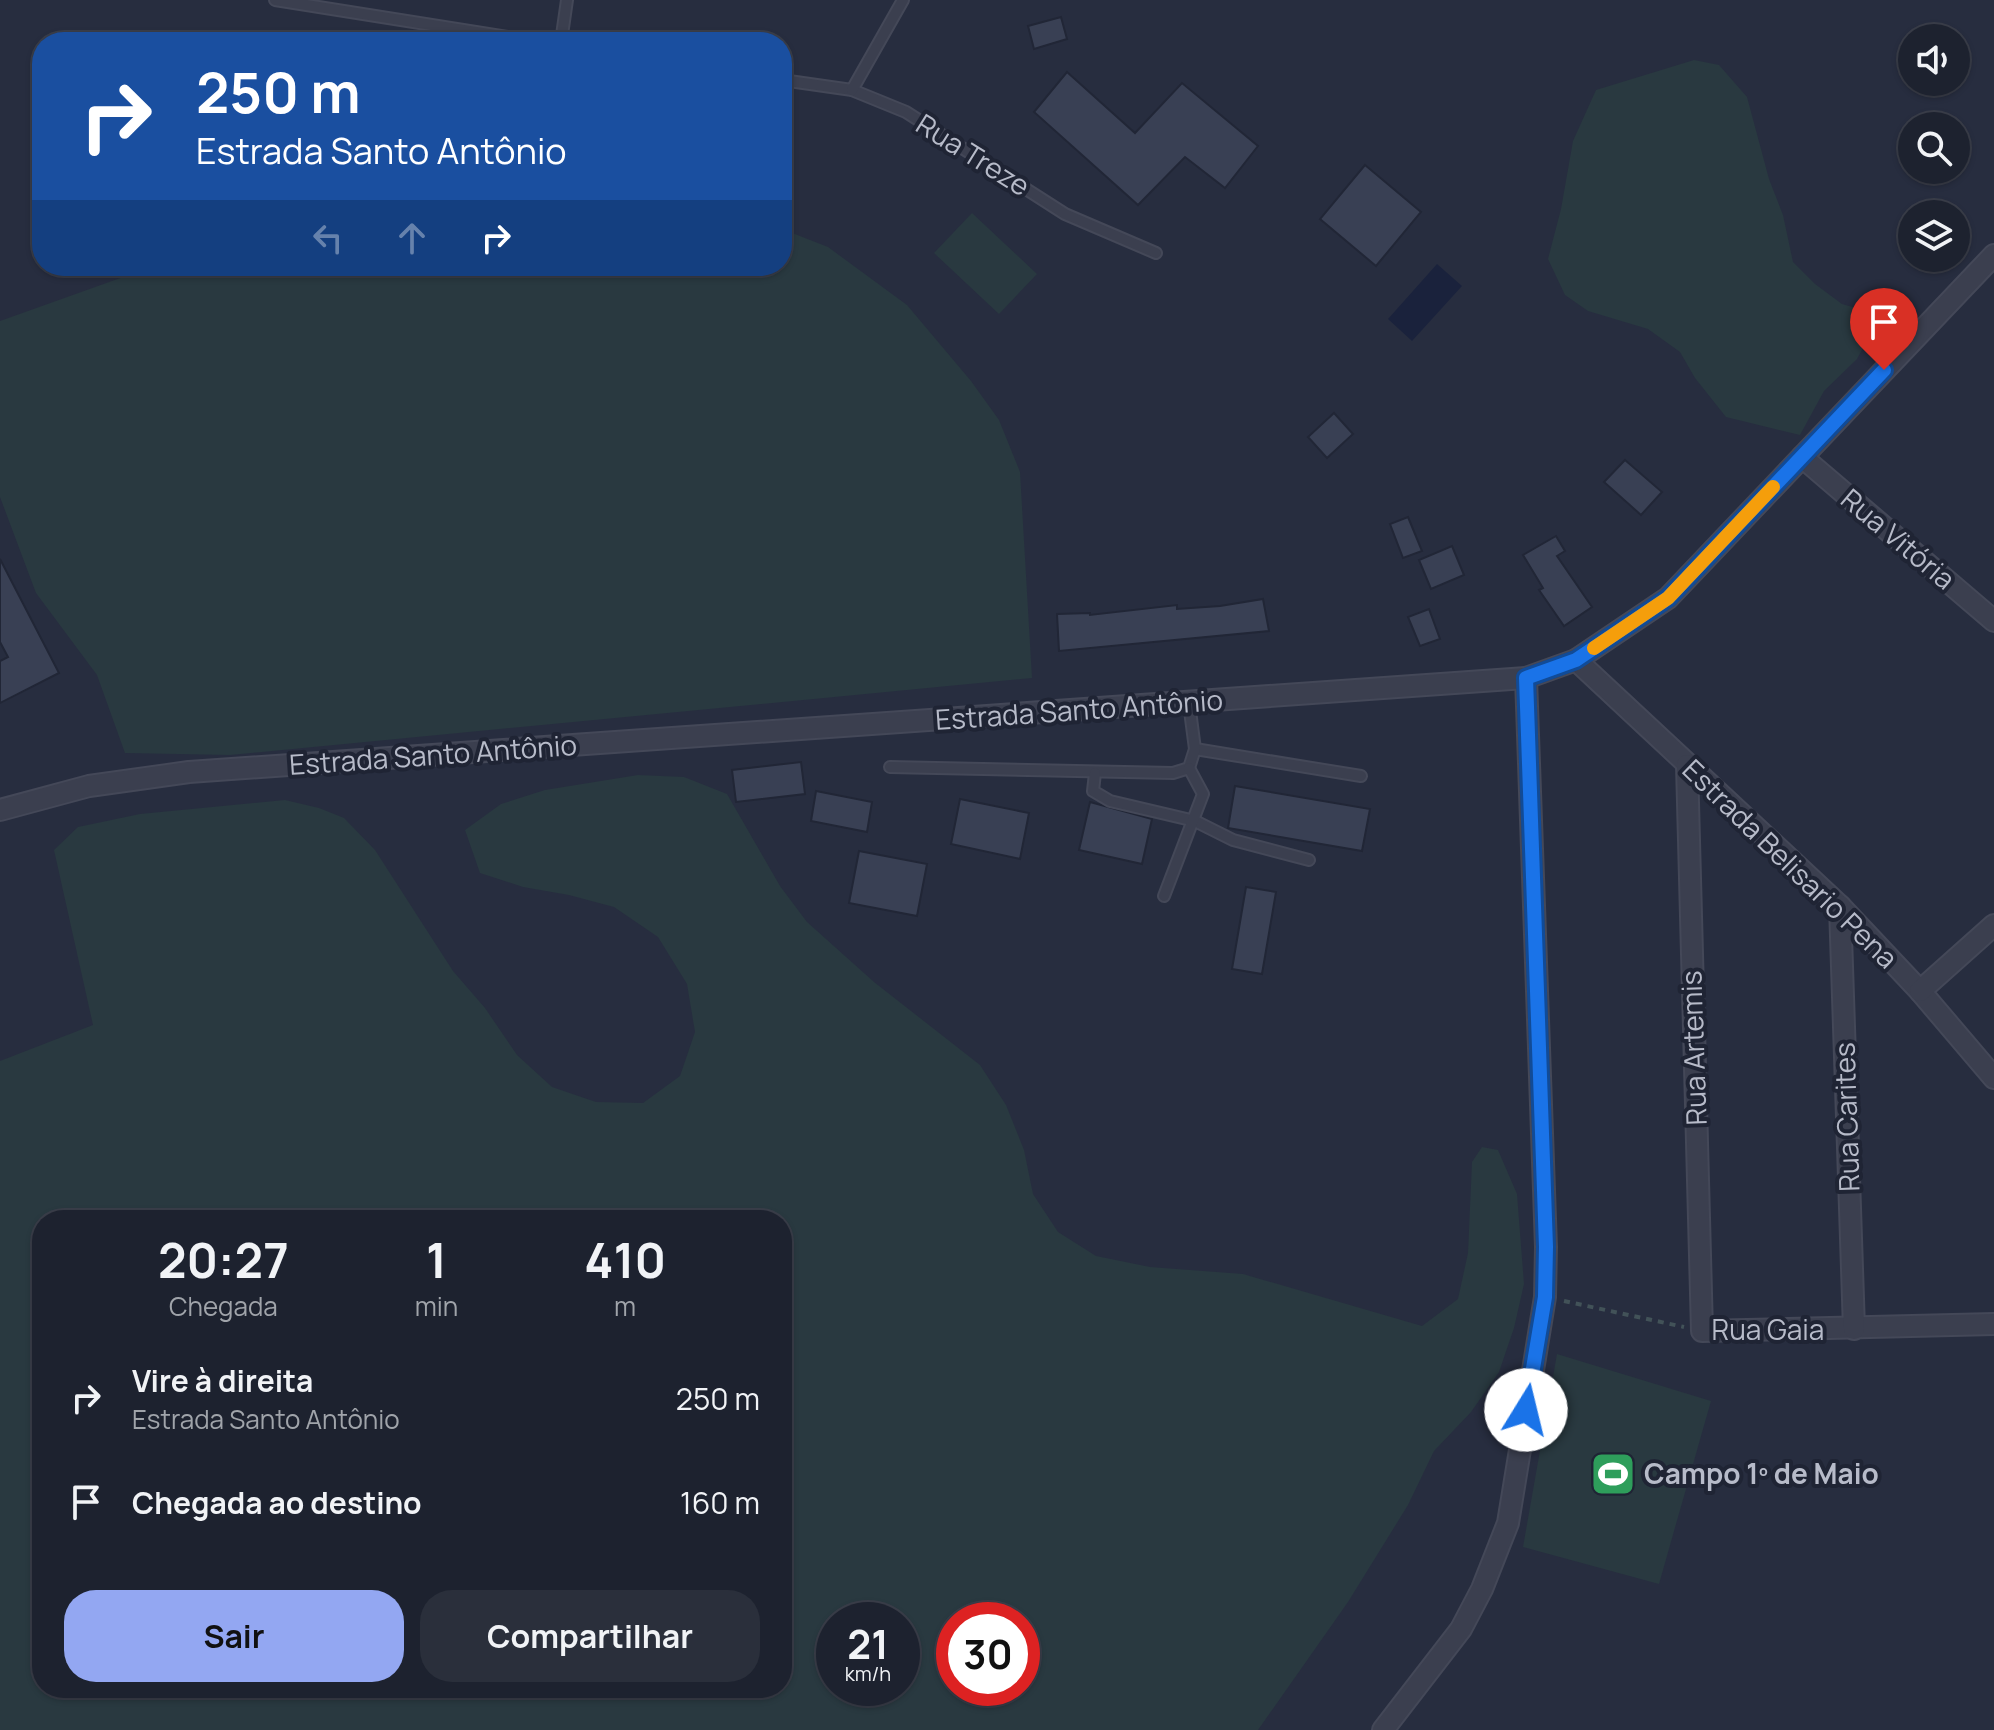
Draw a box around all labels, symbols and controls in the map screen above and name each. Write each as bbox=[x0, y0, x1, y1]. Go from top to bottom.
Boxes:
map controls bbox=[1898, 24, 1970, 272]
button: sound bbox=[1898, 24, 1970, 96]
text: 250 m bbox=[196, 53, 361, 130]
icon: right bbox=[64, 64, 168, 168]
street label: Rua Treze bbox=[910, 104, 1037, 204]
button: search bbox=[1898, 112, 1970, 184]
text: Estrada Santo Antônio bbox=[196, 126, 567, 175]
button: layers bbox=[1898, 200, 1970, 272]
icon: left bbox=[306, 216, 350, 260]
icon: ahead bbox=[390, 216, 434, 260]
icon: right bbox=[474, 216, 518, 260]
pin bbox=[1850, 288, 1918, 370]
icon: arrive bbox=[1862, 300, 1906, 344]
street label: Rua Vitória bbox=[1834, 479, 1964, 597]
street label: Estrada Santo Antônio bbox=[934, 680, 1224, 738]
street label: Estrada Santo Antônio bbox=[288, 725, 578, 783]
street label: Estrada Belisario Pena bbox=[1675, 751, 1907, 976]
street label: Rua Artemis bbox=[1671, 970, 1715, 1126]
street label: Rua Carites bbox=[1824, 1042, 1868, 1192]
text: 20:27 bbox=[158, 1227, 289, 1292]
text: 1 bbox=[426, 1227, 447, 1292]
text: 410 bbox=[584, 1227, 666, 1292]
text: Chegada bbox=[169, 1288, 278, 1324]
text: min bbox=[415, 1288, 458, 1324]
text: m bbox=[614, 1288, 636, 1324]
street label: Rua Gaia bbox=[1712, 1310, 1824, 1348]
text: Vire à direita bbox=[132, 1360, 313, 1401]
position arrow bbox=[1484, 1368, 1568, 1452]
icon: right bbox=[64, 1376, 108, 1420]
text: 250 m bbox=[676, 1378, 760, 1419]
text: Estrada Santo Antônio bbox=[132, 1401, 400, 1437]
sports icon: Campo 1º de Maio bbox=[1589, 1450, 1637, 1498]
place label: Campo 1º de Maio bbox=[1644, 1454, 1879, 1492]
icon: arrive bbox=[64, 1480, 108, 1524]
text: Chegada ao destino bbox=[132, 1482, 422, 1523]
text: 160 m bbox=[680, 1482, 760, 1523]
button: Sair bbox=[64, 1590, 404, 1682]
button: Compartilhar bbox=[420, 1590, 760, 1682]
speed limit sign: 30 bbox=[936, 1602, 1040, 1706]
text: 21 bbox=[847, 1616, 889, 1671]
text: km/h bbox=[845, 1660, 891, 1687]

